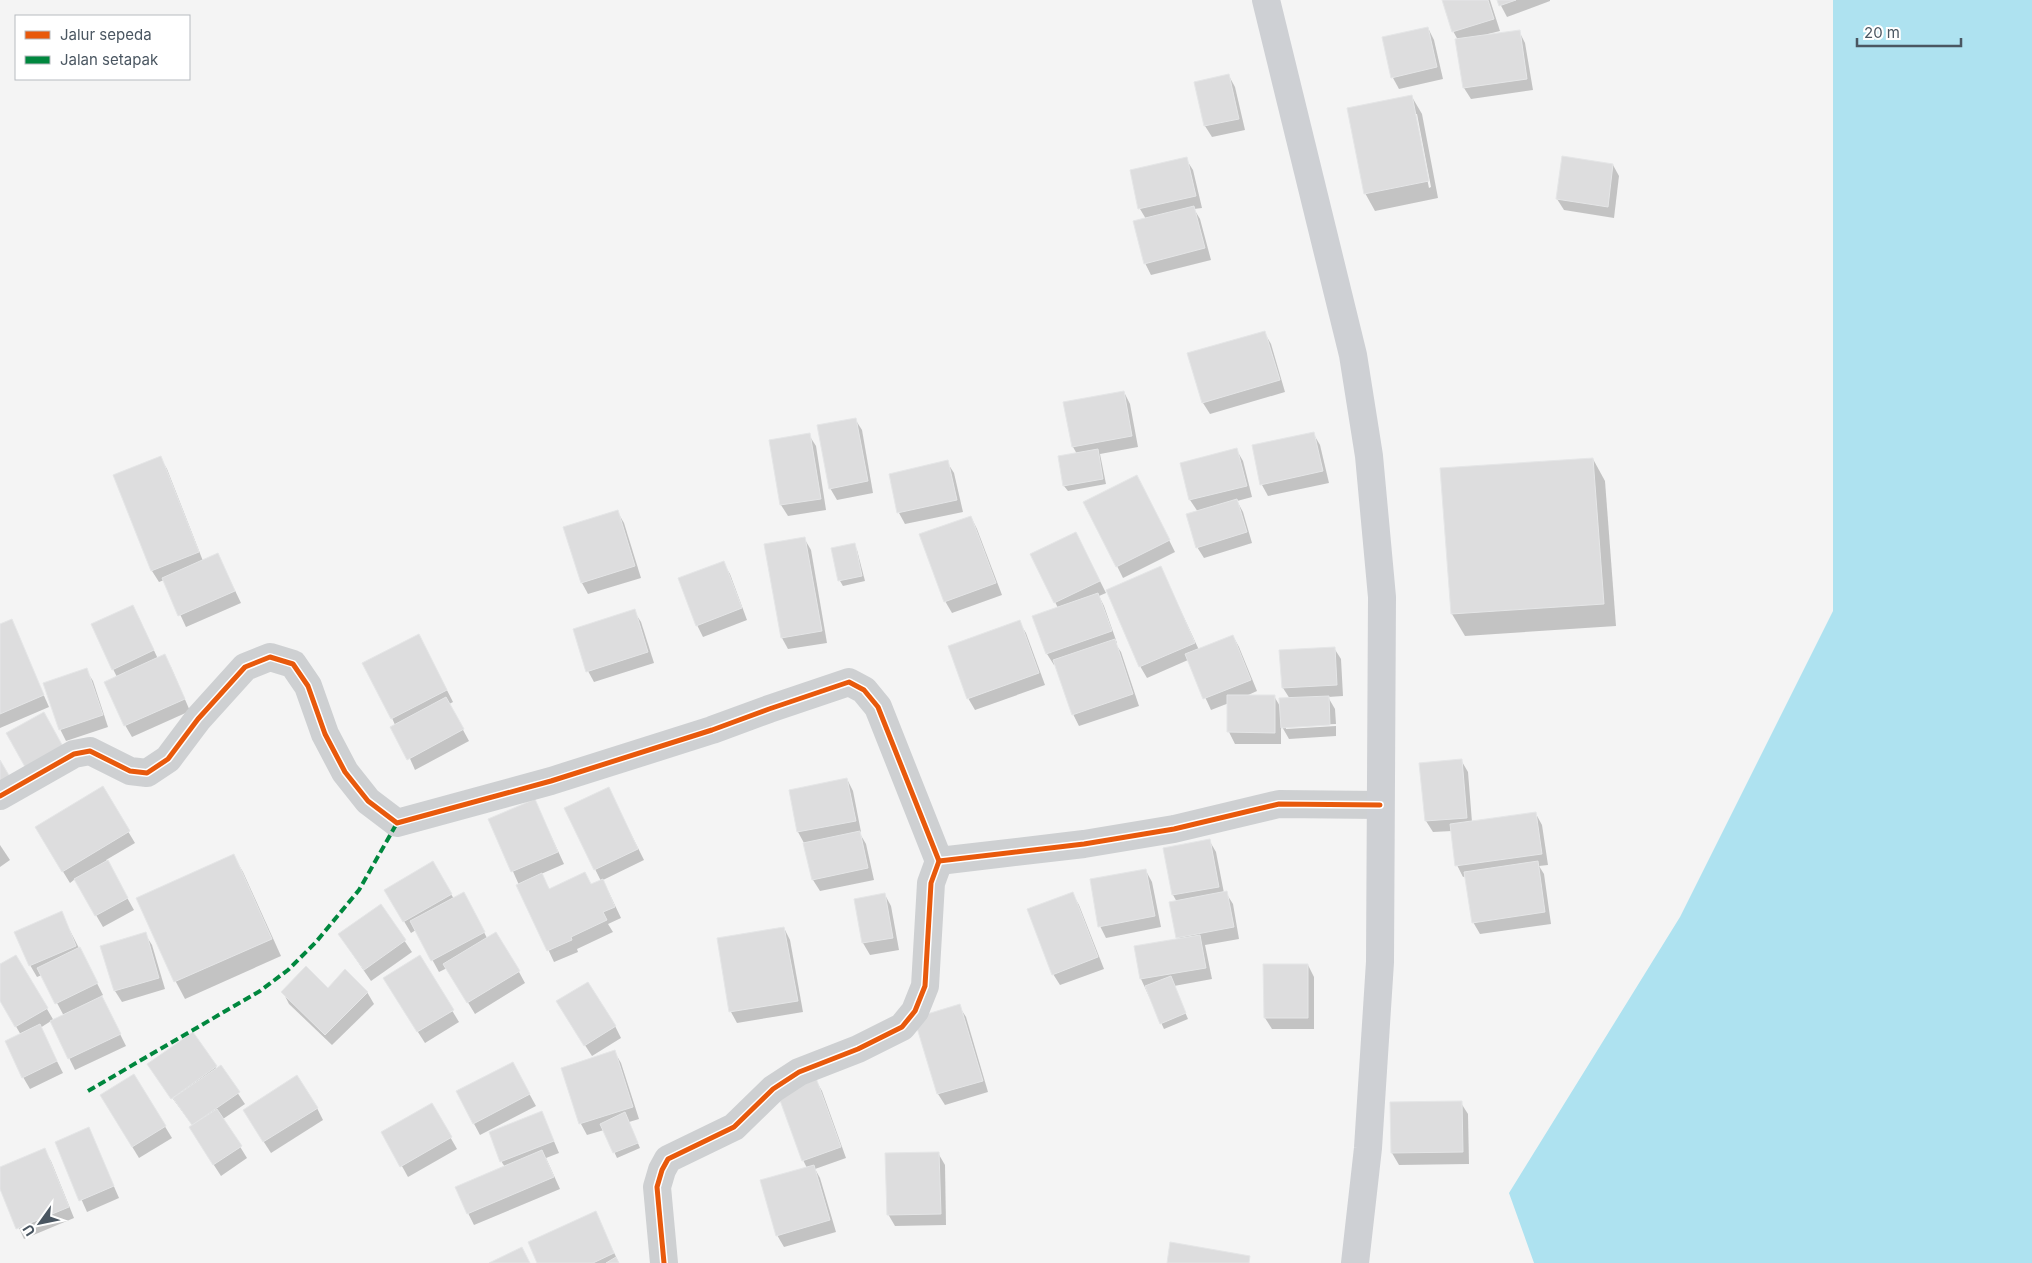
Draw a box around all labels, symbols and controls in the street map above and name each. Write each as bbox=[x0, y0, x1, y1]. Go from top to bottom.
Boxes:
legend bbox=[15, 15, 190, 80]
scale bar bbox=[1857, 15, 1961, 47]
text: 20 m bbox=[1864, 23, 1900, 42]
text: Jalur sepeda bbox=[60, 25, 152, 44]
text: Jalan setapak bbox=[60, 50, 159, 69]
north arrow bbox=[15, 1198, 65, 1248]
text: U bbox=[19, 1221, 39, 1239]

